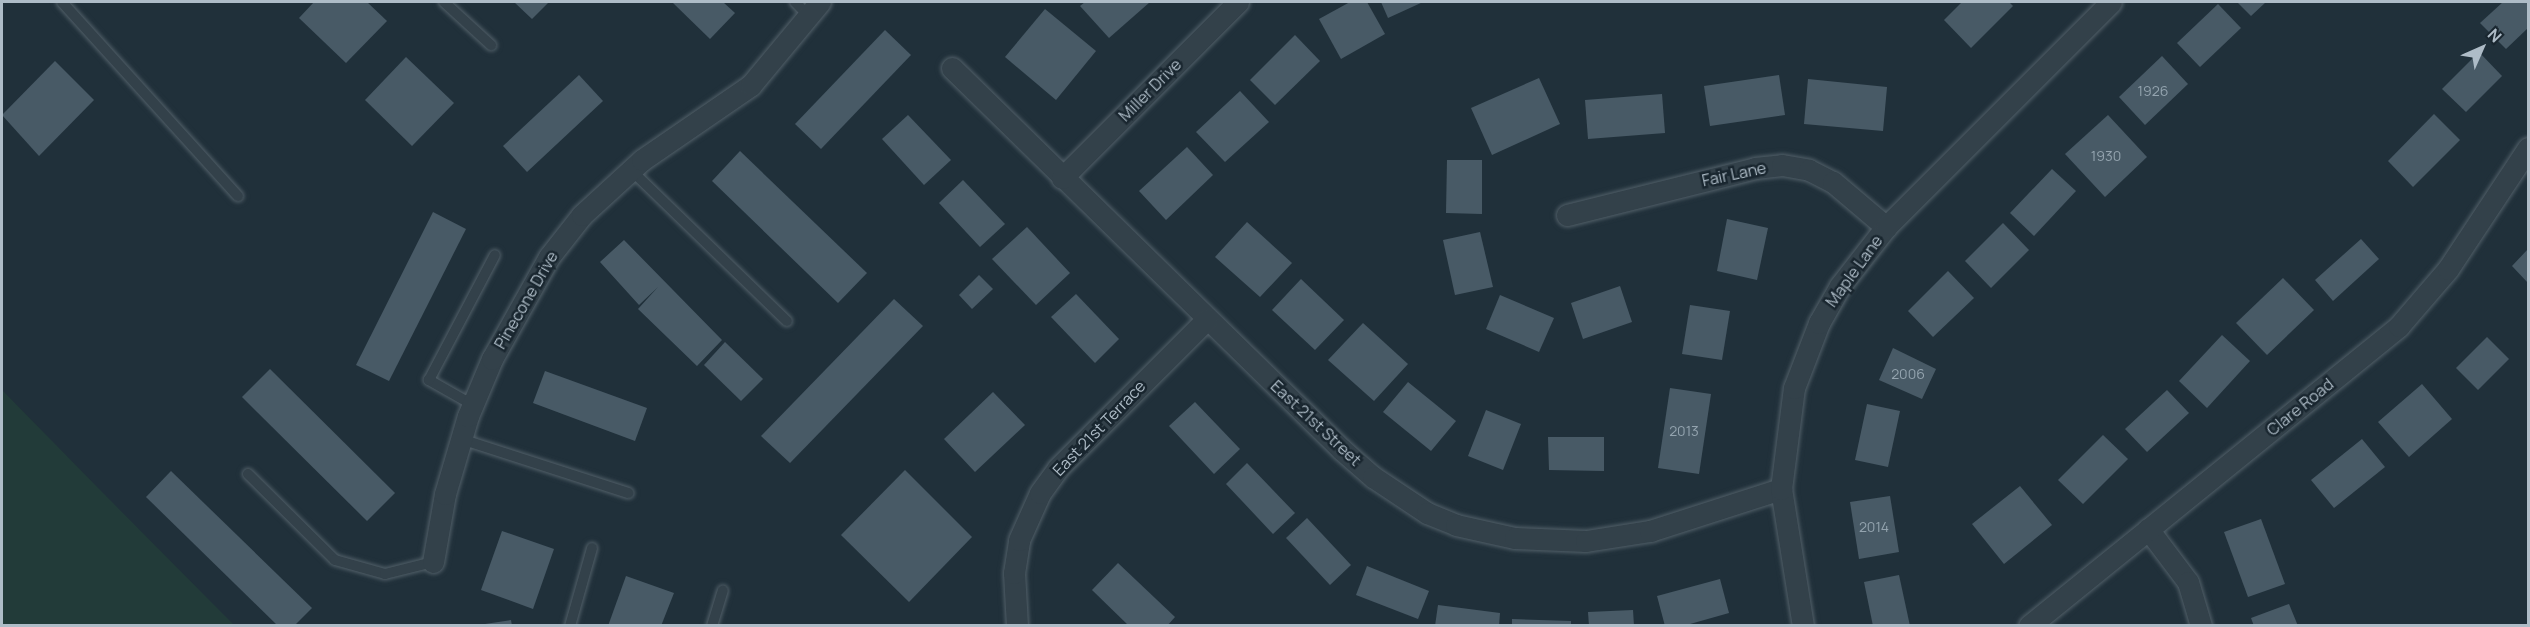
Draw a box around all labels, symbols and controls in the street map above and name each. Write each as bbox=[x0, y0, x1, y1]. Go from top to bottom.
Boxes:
north arrow bbox=[2452, 18, 2512, 78]
text: N bbox=[2483, 23, 2507, 47]
street label: Miller Drive bbox=[1115, 55, 1185, 125]
house number: 1926 bbox=[2138, 83, 2168, 99]
house number: 1930 bbox=[2091, 148, 2121, 164]
street label: Fair Lane bbox=[1700, 158, 1768, 190]
street label: Maple Lane bbox=[1822, 231, 1886, 311]
street label: Pinecone Drive bbox=[490, 248, 562, 352]
house number: 2006 bbox=[1891, 366, 1925, 382]
street label: Clare Road bbox=[2263, 374, 2337, 440]
street label: East 21st Terrace bbox=[1049, 376, 1149, 480]
street label: East 21st Street bbox=[1267, 376, 1365, 470]
house number: 2013 bbox=[1669, 423, 1699, 439]
house number: 2014 bbox=[1859, 519, 1889, 535]

